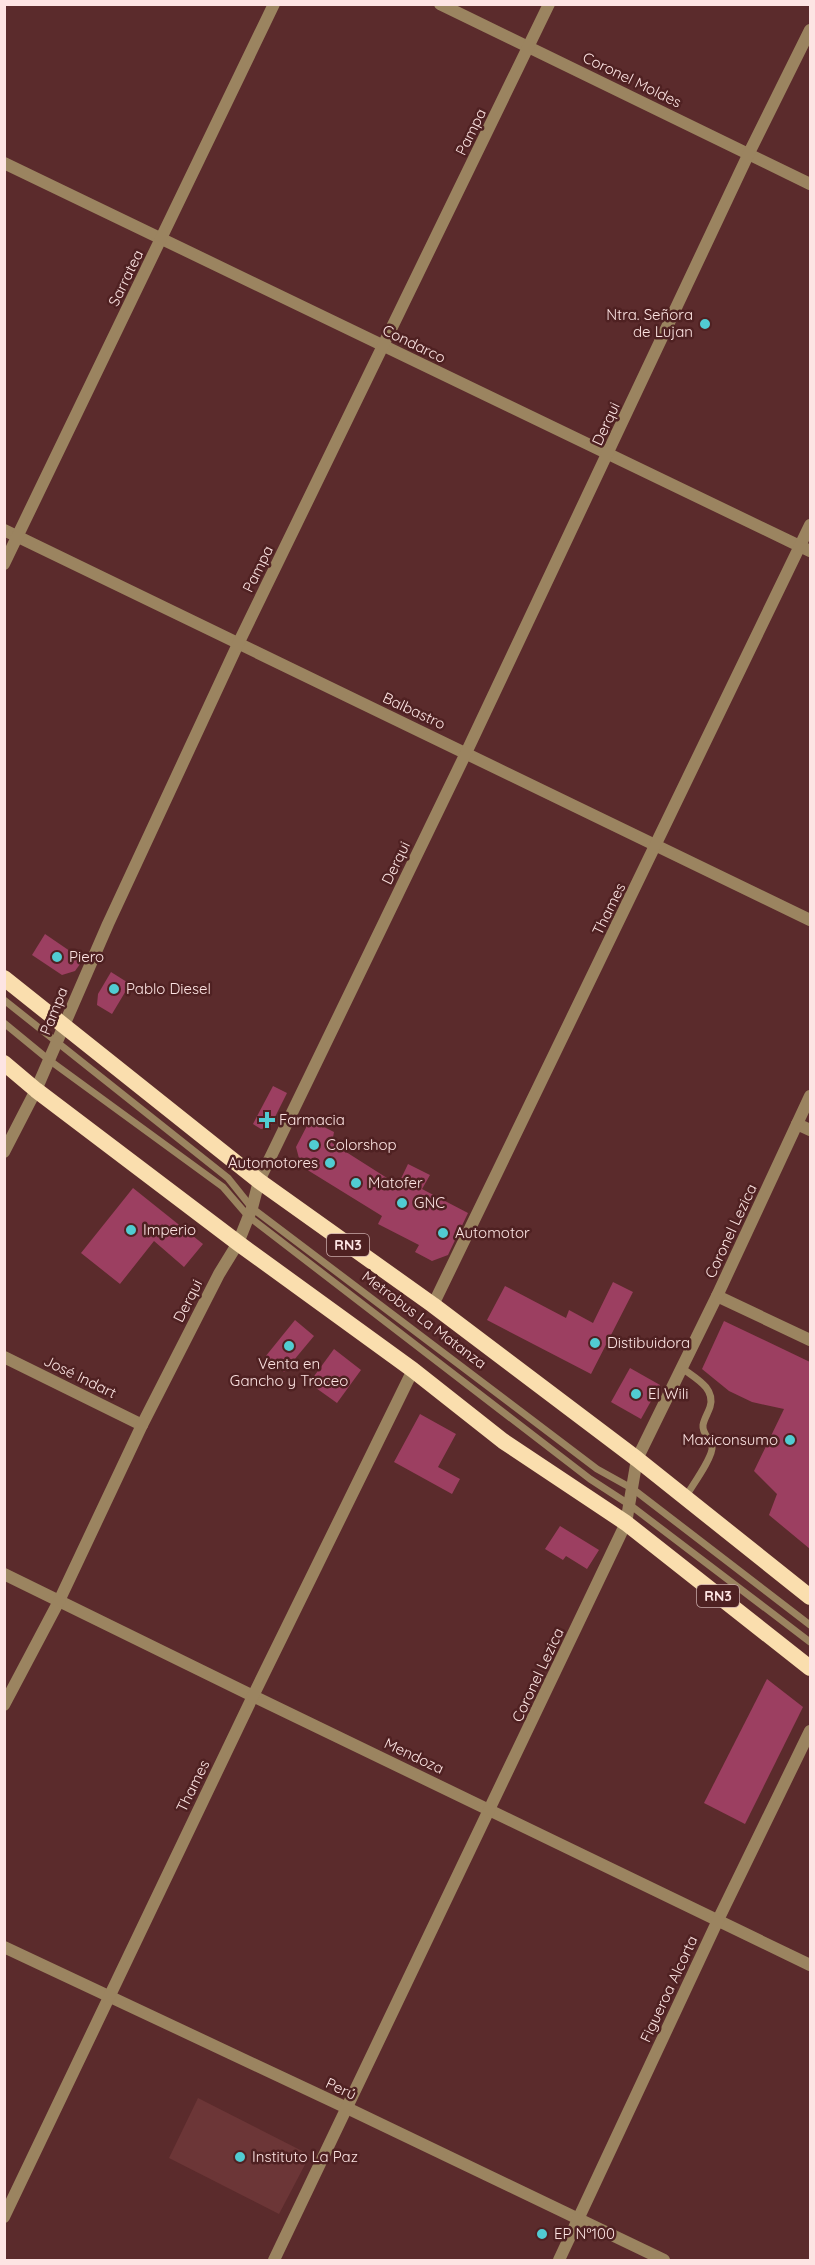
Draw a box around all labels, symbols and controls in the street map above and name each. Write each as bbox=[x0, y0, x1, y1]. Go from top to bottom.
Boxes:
street label: Coronel Moldes bbox=[580, 47, 685, 112]
street label: Pampa bbox=[451, 105, 490, 158]
street label: Sarratea bbox=[104, 246, 147, 309]
place label: Ntra. Señora de Lujan bbox=[606, 305, 693, 341]
marker: Ntra. Señora de Lujan bbox=[698, 317, 712, 331]
street label: Condarco bbox=[380, 320, 449, 367]
street label: Derqui bbox=[587, 399, 624, 448]
street label: Pampa bbox=[238, 542, 277, 595]
street label: Balbastro bbox=[380, 688, 449, 733]
street label: Derqui bbox=[377, 838, 414, 887]
street label: Thames bbox=[588, 880, 629, 938]
place label: Piero bbox=[69, 947, 104, 966]
marker: Piero bbox=[50, 950, 64, 964]
place label: Pablo Diesel bbox=[126, 979, 211, 998]
marker: Pablo Diesel bbox=[107, 982, 121, 996]
street label: Pampa bbox=[35, 984, 72, 1037]
place label: Farmacia bbox=[279, 1110, 345, 1129]
marker: Farmacia bbox=[260, 1113, 274, 1127]
place label: Colorshop bbox=[326, 1135, 397, 1154]
marker: Colorshop bbox=[307, 1138, 321, 1152]
place label: Automotores bbox=[228, 1153, 318, 1172]
marker: Automotores bbox=[323, 1156, 337, 1170]
place label: Matofer bbox=[368, 1173, 423, 1192]
marker: Matofer bbox=[349, 1176, 363, 1190]
street label: Coronel Lezica bbox=[700, 1181, 761, 1281]
place label: GNC bbox=[414, 1193, 445, 1212]
marker: GNC bbox=[395, 1196, 409, 1210]
place label: Imperio bbox=[143, 1220, 196, 1239]
marker: Imperio bbox=[124, 1223, 138, 1237]
place label: Automotor bbox=[455, 1223, 530, 1242]
marker: Automotor bbox=[436, 1226, 450, 1240]
road number: RN3 bbox=[327, 1234, 369, 1256]
street label: Metrobus La Matanza bbox=[358, 1267, 490, 1373]
street label: Derqui bbox=[169, 1276, 206, 1325]
place label: Distibuidora bbox=[607, 1333, 690, 1352]
marker: Distibuidora bbox=[588, 1336, 602, 1350]
marker: Venta en Gancho y Troceo bbox=[282, 1339, 296, 1353]
street label: José Indart bbox=[41, 1351, 120, 1402]
place label: Venta en Gancho y Troceo bbox=[230, 1354, 348, 1390]
place label: El Wili bbox=[648, 1384, 688, 1403]
marker: El Wili bbox=[629, 1387, 643, 1401]
place label: Maxiconsumo bbox=[682, 1430, 778, 1449]
marker: Maxiconsumo bbox=[783, 1433, 797, 1447]
road number: RN3 bbox=[697, 1585, 739, 1607]
street label: Coronel Lezica bbox=[507, 1625, 568, 1725]
street label: Mendoza bbox=[381, 1733, 447, 1778]
street label: Thames bbox=[172, 1757, 213, 1815]
street label: Figueroa Alcorta bbox=[636, 1932, 702, 2045]
street label: Perú bbox=[323, 2073, 360, 2104]
place label: Instituto La Paz bbox=[252, 2147, 358, 2166]
marker: Instituto La Paz bbox=[233, 2150, 247, 2164]
place label: EP N°100 bbox=[554, 2224, 615, 2243]
marker: EP N°100 bbox=[535, 2227, 549, 2241]

